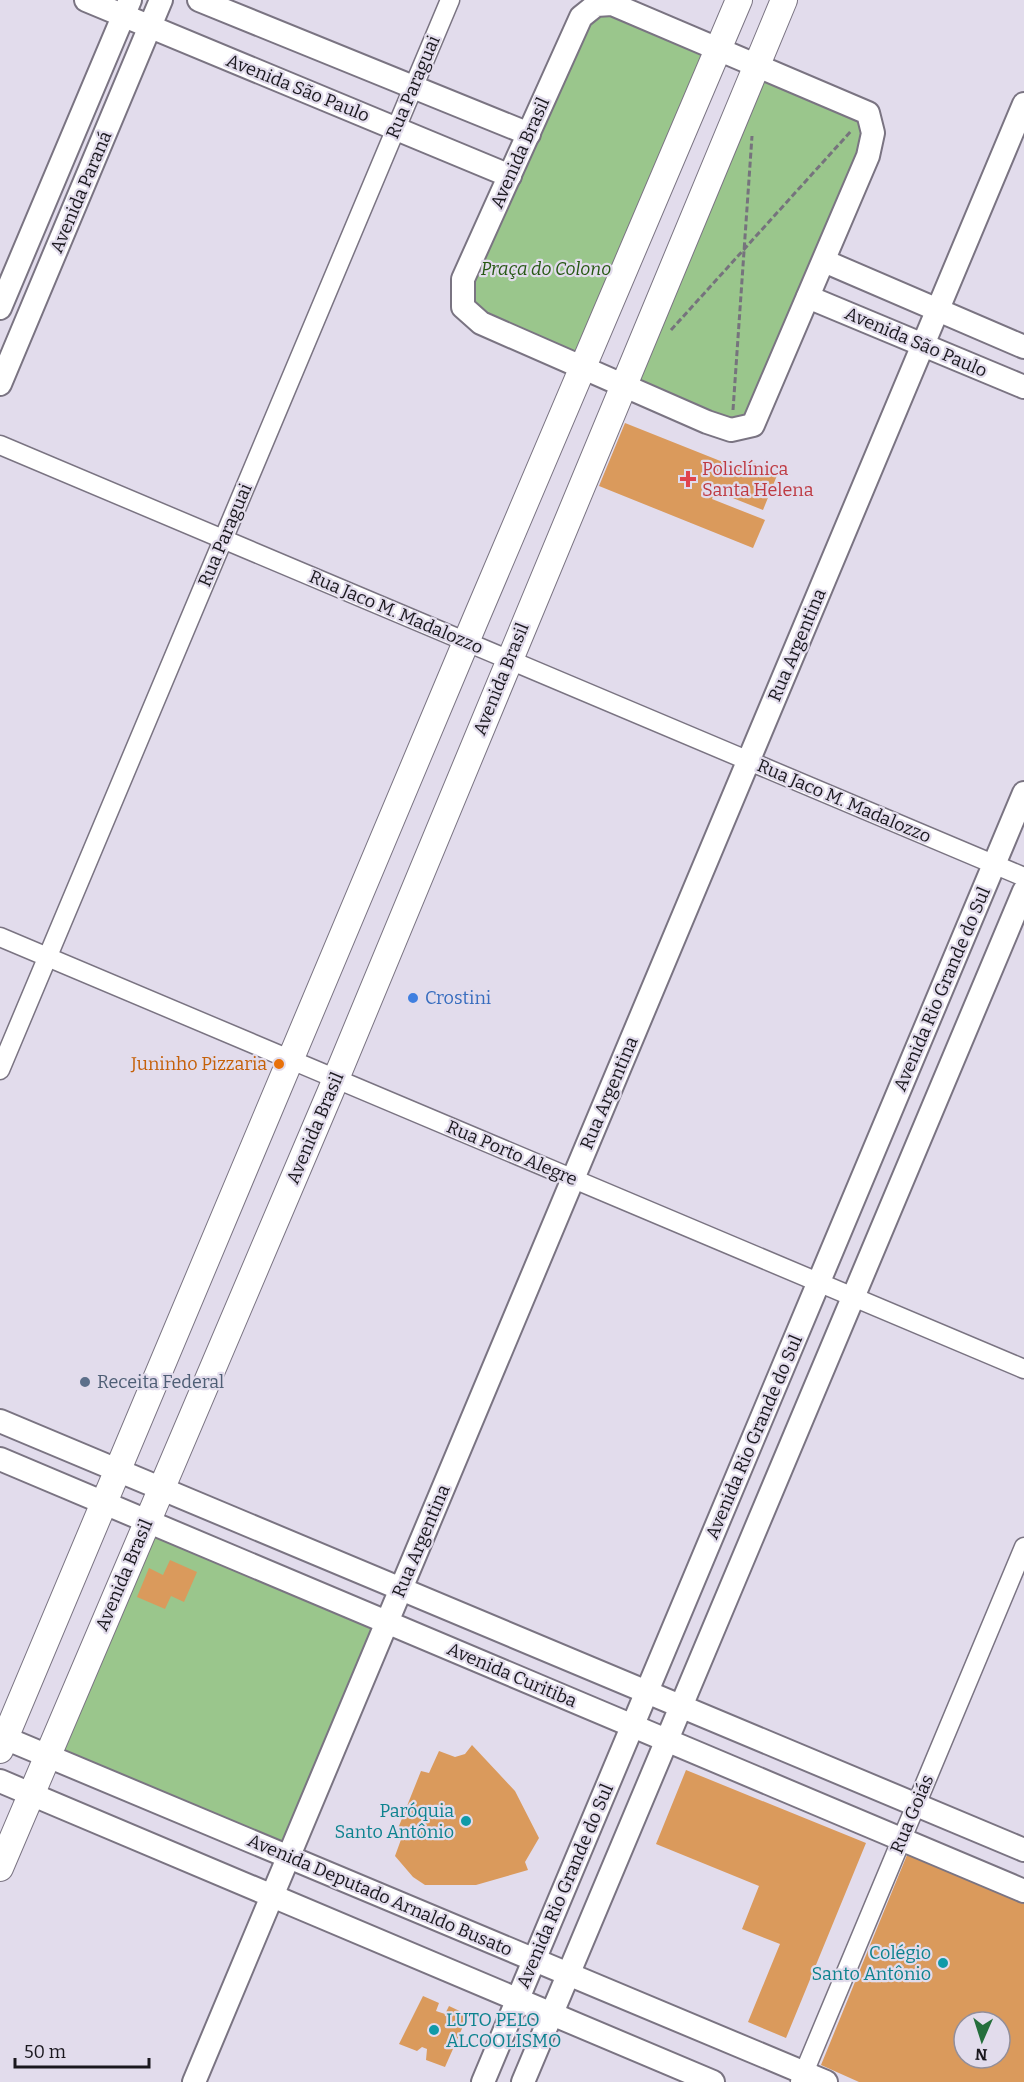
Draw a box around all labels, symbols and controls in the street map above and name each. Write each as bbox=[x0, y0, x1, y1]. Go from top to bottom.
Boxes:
street label: Rua Paraguai bbox=[381, 32, 445, 142]
street label: Avenida São Paulo bbox=[223, 49, 373, 127]
street label: Avenida Brasil bbox=[486, 94, 554, 212]
street label: Avenida Paraná bbox=[45, 128, 117, 256]
park label: Praça do Colono bbox=[481, 258, 611, 280]
street label: Avenida São Paulo bbox=[841, 302, 991, 382]
place label: Policlínica Santa Helena bbox=[702, 458, 814, 501]
marker: Policlínica Santa Helena bbox=[679, 470, 697, 488]
street label: Rua Paraguai bbox=[193, 480, 257, 590]
street label: Rua Jaco M. Madalozzo bbox=[306, 565, 486, 659]
street label: Rua Argentina bbox=[763, 585, 831, 705]
street label: Avenida Brasil bbox=[468, 620, 534, 738]
street label: Rua Jaco M. Madalozzo bbox=[754, 754, 934, 848]
street label: Avenida Rio Grande do Sul bbox=[889, 883, 995, 1095]
place label: Crostini bbox=[425, 987, 491, 1009]
marker: Crostini bbox=[406, 991, 420, 1005]
street label: Rua Argentina bbox=[575, 1033, 643, 1153]
place label: Juninho Pizzaria bbox=[130, 1053, 267, 1075]
marker: Juninho Pizzaria bbox=[272, 1057, 286, 1071]
street label: Avenida Brasil bbox=[282, 1069, 348, 1187]
street label: Rua Porto Alegre bbox=[443, 1116, 581, 1190]
street label: Avenida Rio Grande do Sul bbox=[701, 1331, 807, 1543]
place label: Receita Federal bbox=[97, 1371, 224, 1393]
marker: Receita Federal bbox=[78, 1375, 92, 1389]
street label: Rua Argentina bbox=[387, 1481, 455, 1601]
street label: Avenida Brasil bbox=[91, 1516, 157, 1634]
street label: Avenida Curitiba bbox=[444, 1638, 580, 1712]
street label: Rua Goiás bbox=[886, 1771, 938, 1857]
street label: Avenida Rio Grande do Sul bbox=[512, 1780, 618, 1992]
place label: Paróquia Santo Antônio bbox=[335, 1800, 454, 1843]
marker: Paróquia Santo Antônio bbox=[459, 1814, 473, 1828]
street label: Avenida Deputado Arnaldo Busato bbox=[244, 1829, 516, 1961]
place label: Colégio Santo Antônio bbox=[812, 1942, 931, 1985]
marker: Colégio Santo Antônio bbox=[936, 1956, 950, 1970]
place label: LUTO PELO ALCOOLISMO bbox=[446, 2009, 561, 2052]
north arrow bbox=[952, 2010, 1012, 2070]
marker: LUTO PELO ALCOOLISMO bbox=[427, 2023, 441, 2037]
scale bar bbox=[15, 2031, 148, 2069]
text: 50 m bbox=[24, 2041, 66, 2063]
text: N bbox=[975, 2045, 988, 2064]

